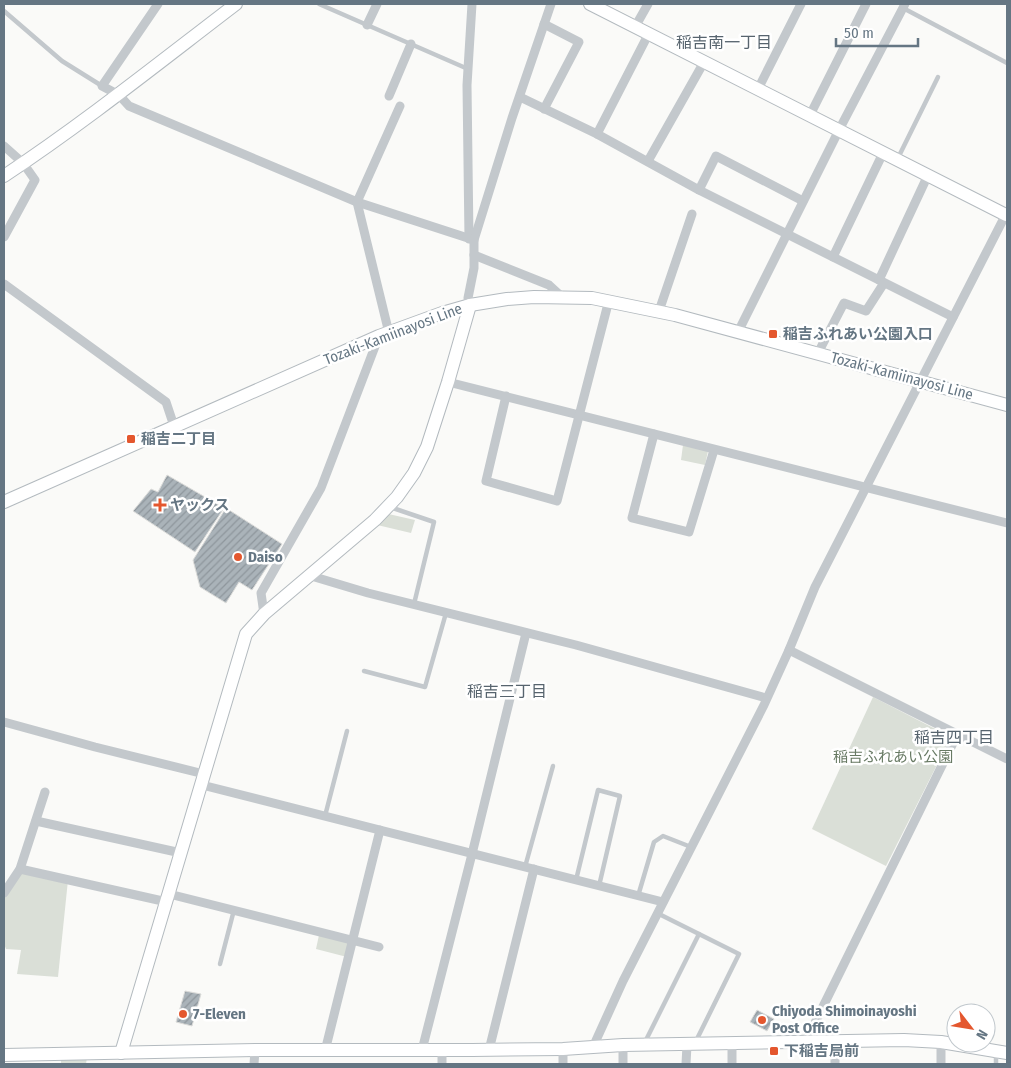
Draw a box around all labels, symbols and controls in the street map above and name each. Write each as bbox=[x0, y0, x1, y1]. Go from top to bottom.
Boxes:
scale bar bbox=[836, 15, 918, 47]
text: 50 m bbox=[844, 24, 874, 42]
district label: 稲吉南一丁目 bbox=[676, 33, 772, 52]
street label: Tozaki-Kamiinayosi Line bbox=[321, 299, 465, 369]
place label: 稲吉ふれあい公園入口 bbox=[783, 325, 933, 343]
marker: 稲吉ふれあい公園入口 bbox=[767, 328, 779, 340]
street label: Tozaki-Kamiinayosi Line bbox=[829, 348, 975, 404]
place label: 稲吉二丁目 bbox=[141, 430, 216, 448]
marker: 稲吉二丁目 bbox=[125, 433, 137, 445]
place label: ヤックス bbox=[170, 496, 230, 514]
marker: ヤックス bbox=[154, 499, 166, 511]
place label: Daiso bbox=[248, 548, 283, 566]
marker: Daiso bbox=[232, 551, 244, 563]
district label: 稲吉三丁目 bbox=[467, 682, 547, 701]
district label: 稲吉四丁目 bbox=[914, 728, 994, 747]
park label: 稲吉ふれあい公園 bbox=[833, 748, 953, 766]
place label: Chiyoda Shimoinayoshi Post Office bbox=[772, 1002, 917, 1037]
north arrow bbox=[946, 1003, 996, 1053]
place label: 7-Eleven bbox=[193, 1005, 246, 1023]
marker: 7-Eleven bbox=[177, 1008, 189, 1020]
marker: Chiyoda Shimoinayoshi Post Office bbox=[756, 1014, 768, 1026]
text: N bbox=[972, 1026, 991, 1042]
place label: 下稲吉局前 bbox=[784, 1042, 859, 1060]
marker: 下稲吉局前 bbox=[768, 1045, 780, 1057]

